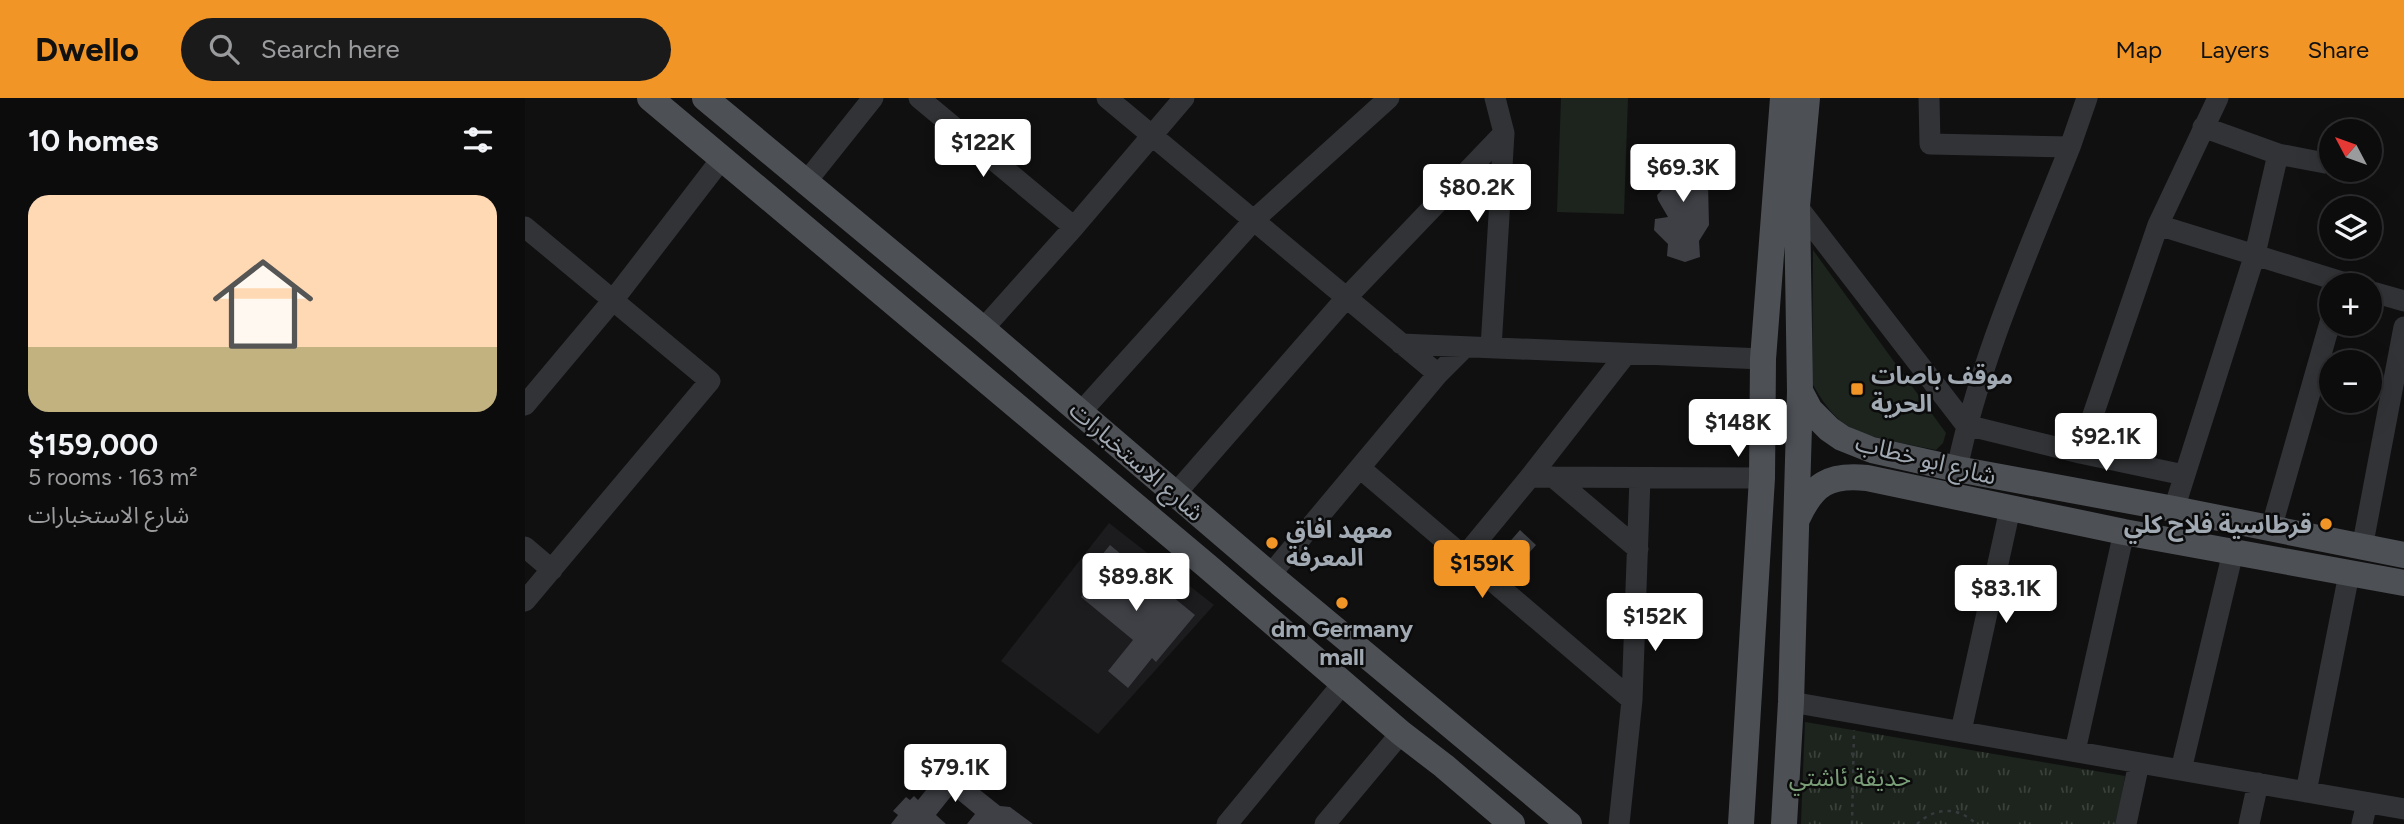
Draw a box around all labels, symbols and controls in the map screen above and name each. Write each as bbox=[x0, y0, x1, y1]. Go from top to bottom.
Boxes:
search box bbox=[181, 18, 671, 81]
text: Dwello bbox=[35, 30, 139, 69]
icon: search bbox=[205, 30, 243, 68]
text: Search here bbox=[261, 33, 400, 65]
text: Map bbox=[2115, 35, 2162, 64]
text: Layers bbox=[2200, 35, 2269, 64]
text: Share bbox=[2307, 35, 2369, 64]
north arrow bbox=[2319, 119, 2382, 182]
map controls bbox=[2319, 119, 2382, 413]
pin: $122K bbox=[934, 120, 1032, 179]
icon: filters bbox=[459, 121, 497, 159]
text: 10 homes bbox=[28, 122, 159, 159]
text: $122K bbox=[951, 128, 1015, 156]
pin: $69.3K bbox=[1626, 144, 1740, 204]
text: $69.3K bbox=[1646, 153, 1720, 181]
pin: $80.2K bbox=[1420, 164, 1534, 224]
text: $80.2K bbox=[1439, 173, 1515, 201]
button: layers bbox=[2319, 196, 2382, 259]
icon: home bbox=[200, 241, 326, 367]
button: + bbox=[2319, 273, 2382, 336]
button: − bbox=[2319, 350, 2382, 413]
place label: موقف باصات الحریة bbox=[1871, 361, 2013, 418]
marker: موقف باصات الحریة bbox=[1849, 381, 1865, 397]
street label: شارع الاستخبارات bbox=[1062, 395, 1210, 529]
pin: $148K bbox=[1689, 400, 1787, 459]
text: $148K bbox=[1705, 408, 1771, 436]
pin: $92.1K bbox=[2049, 414, 2163, 473]
text: $92.1K bbox=[2071, 422, 2141, 450]
text: $159,000 bbox=[28, 426, 158, 463]
street label: شارع ابو خطاب bbox=[1852, 427, 1999, 493]
text: 5 rooms · 163 m² bbox=[28, 463, 197, 491]
text: شارع الاستخبارات bbox=[28, 501, 189, 529]
place label: قرطاسية فلاح كلي bbox=[2124, 510, 2312, 544]
place label: معهد افاق المعرفة bbox=[1286, 515, 1393, 572]
marker: قرطاسية فلاح كلي bbox=[2318, 516, 2334, 532]
marker: معهد افاق المعرفة bbox=[1264, 535, 1280, 551]
pin: $159K bbox=[1433, 540, 1531, 600]
text: $159K bbox=[1450, 549, 1514, 577]
pin: $89.8K bbox=[1079, 554, 1193, 613]
text: $89.8K bbox=[1098, 562, 1174, 590]
pin: $83.1K bbox=[1949, 566, 2063, 625]
text: $83.1K bbox=[1971, 574, 2041, 602]
pin: $152K bbox=[1606, 594, 1704, 653]
marker: dm Germany mall bbox=[1334, 595, 1350, 611]
text: $152K bbox=[1623, 602, 1687, 630]
place label: dm Germany mall bbox=[1271, 614, 1413, 671]
pin: $79.1K bbox=[898, 744, 1012, 804]
text: $79.1K bbox=[920, 753, 990, 781]
park label: حديقة ئاشتي bbox=[1789, 763, 1911, 796]

